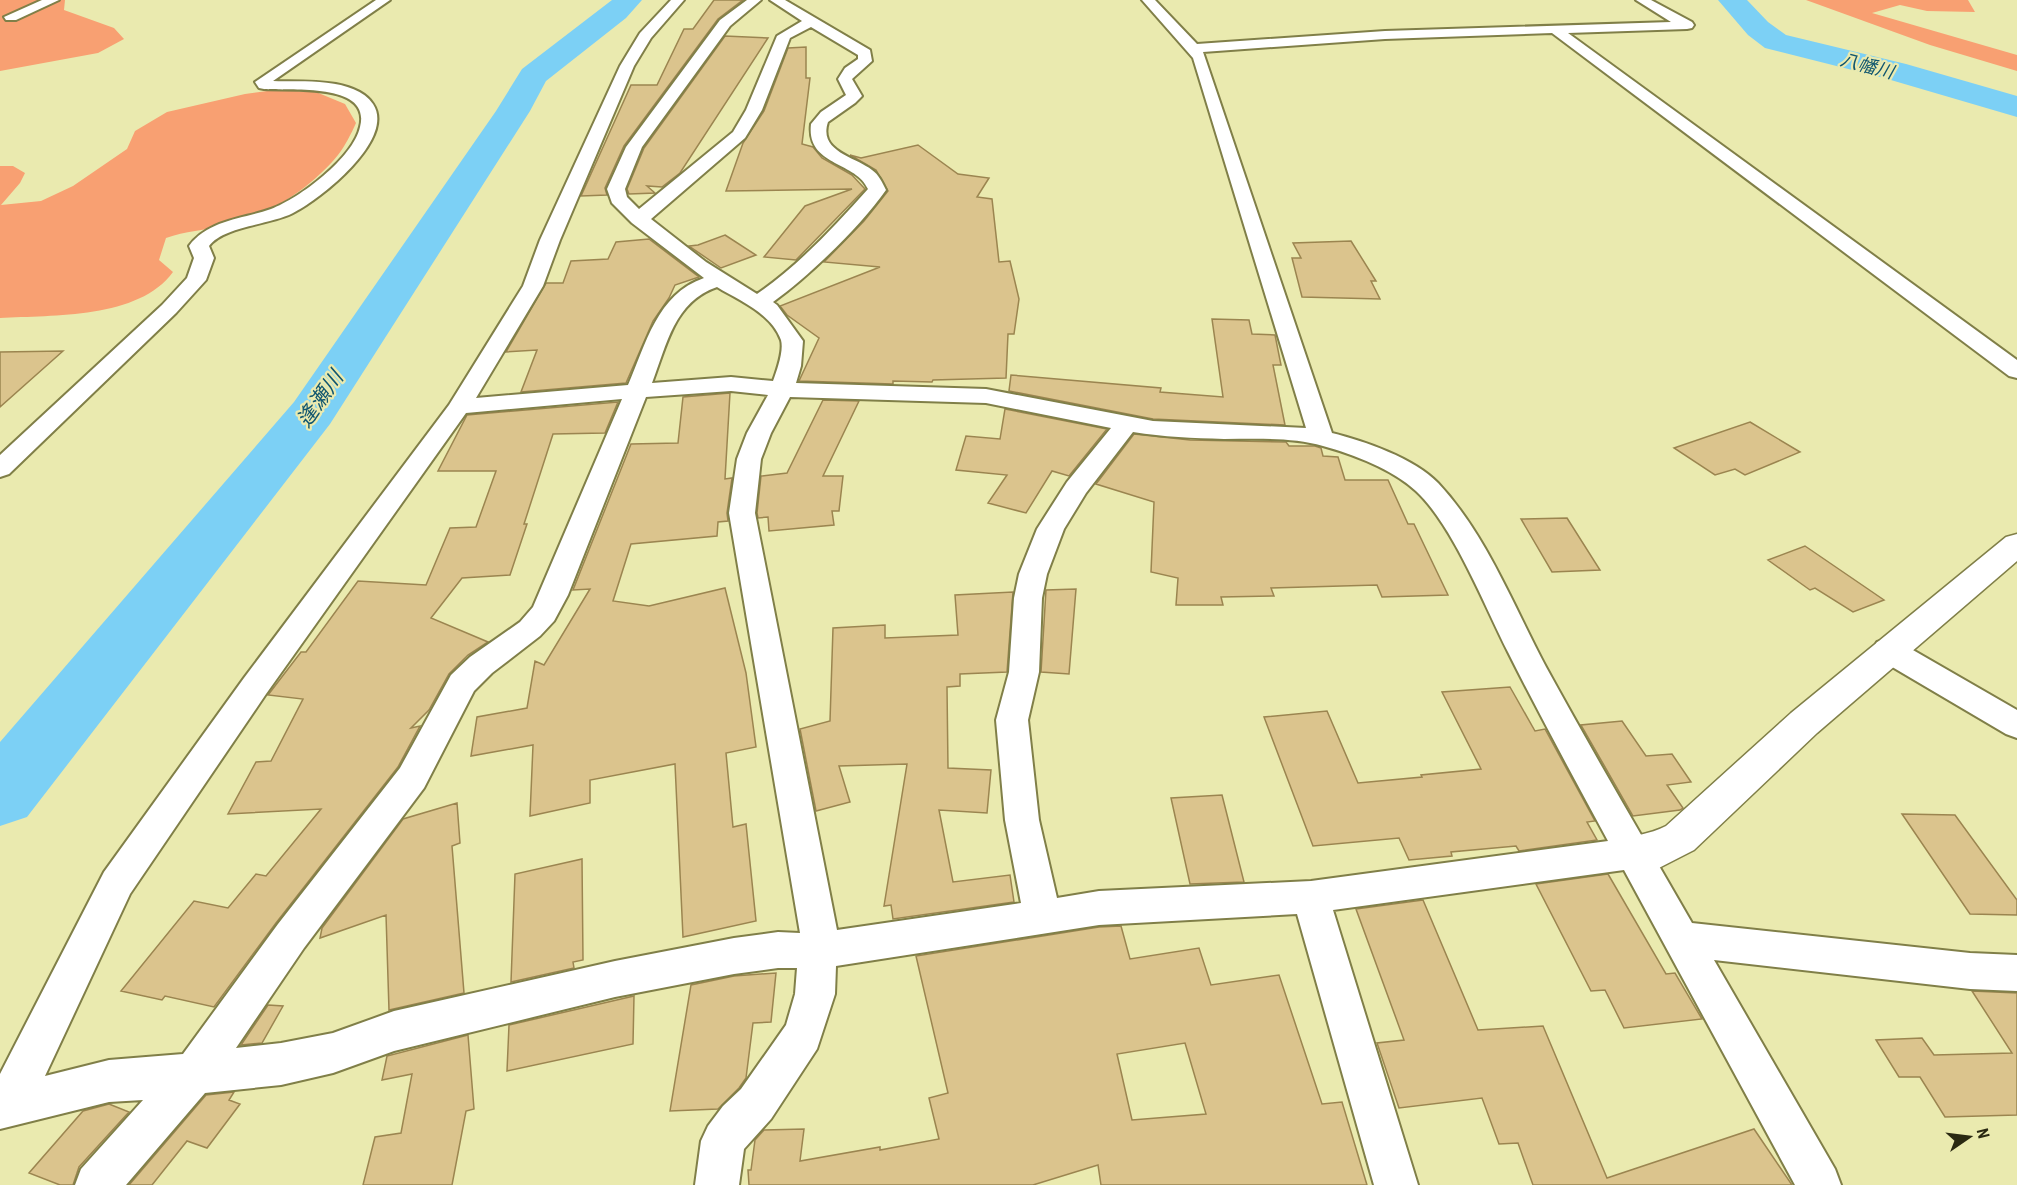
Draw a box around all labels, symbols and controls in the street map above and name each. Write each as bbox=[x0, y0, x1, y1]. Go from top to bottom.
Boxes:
water label: 八幡川 bbox=[1838, 48, 1898, 83]
water label: 逢瀬川 bbox=[292, 365, 349, 432]
north arrow bbox=[1939, 1107, 1999, 1167]
text: N bbox=[1973, 1126, 1993, 1141]

